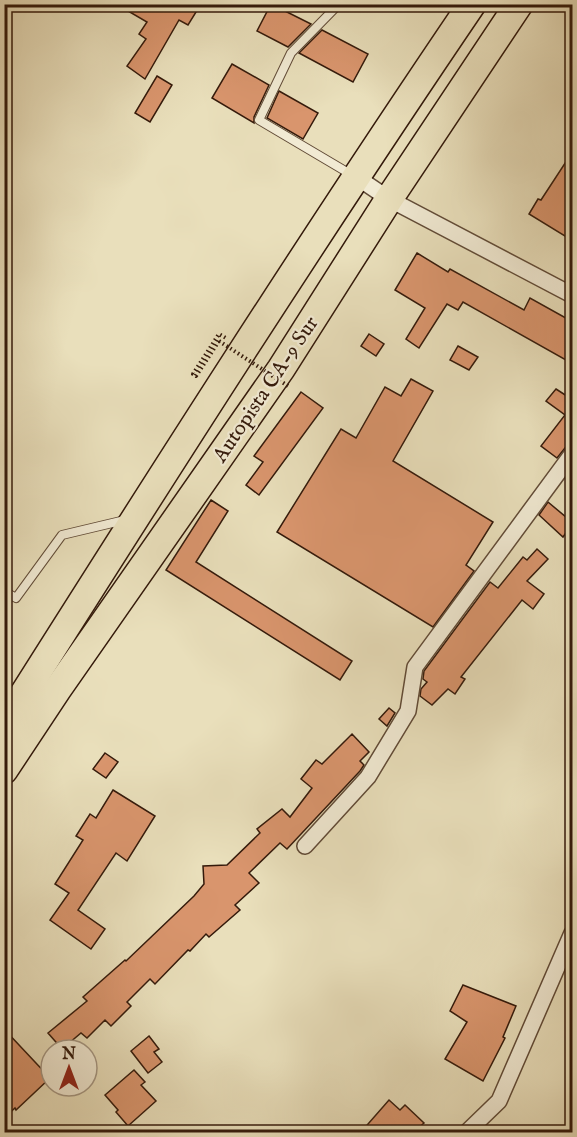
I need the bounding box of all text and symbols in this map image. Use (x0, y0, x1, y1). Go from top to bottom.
street label: Autopista CA-9 Sur (207, 311, 325, 469)
north arrow (39, 1038, 99, 1098)
text: N (61, 1045, 76, 1065)

